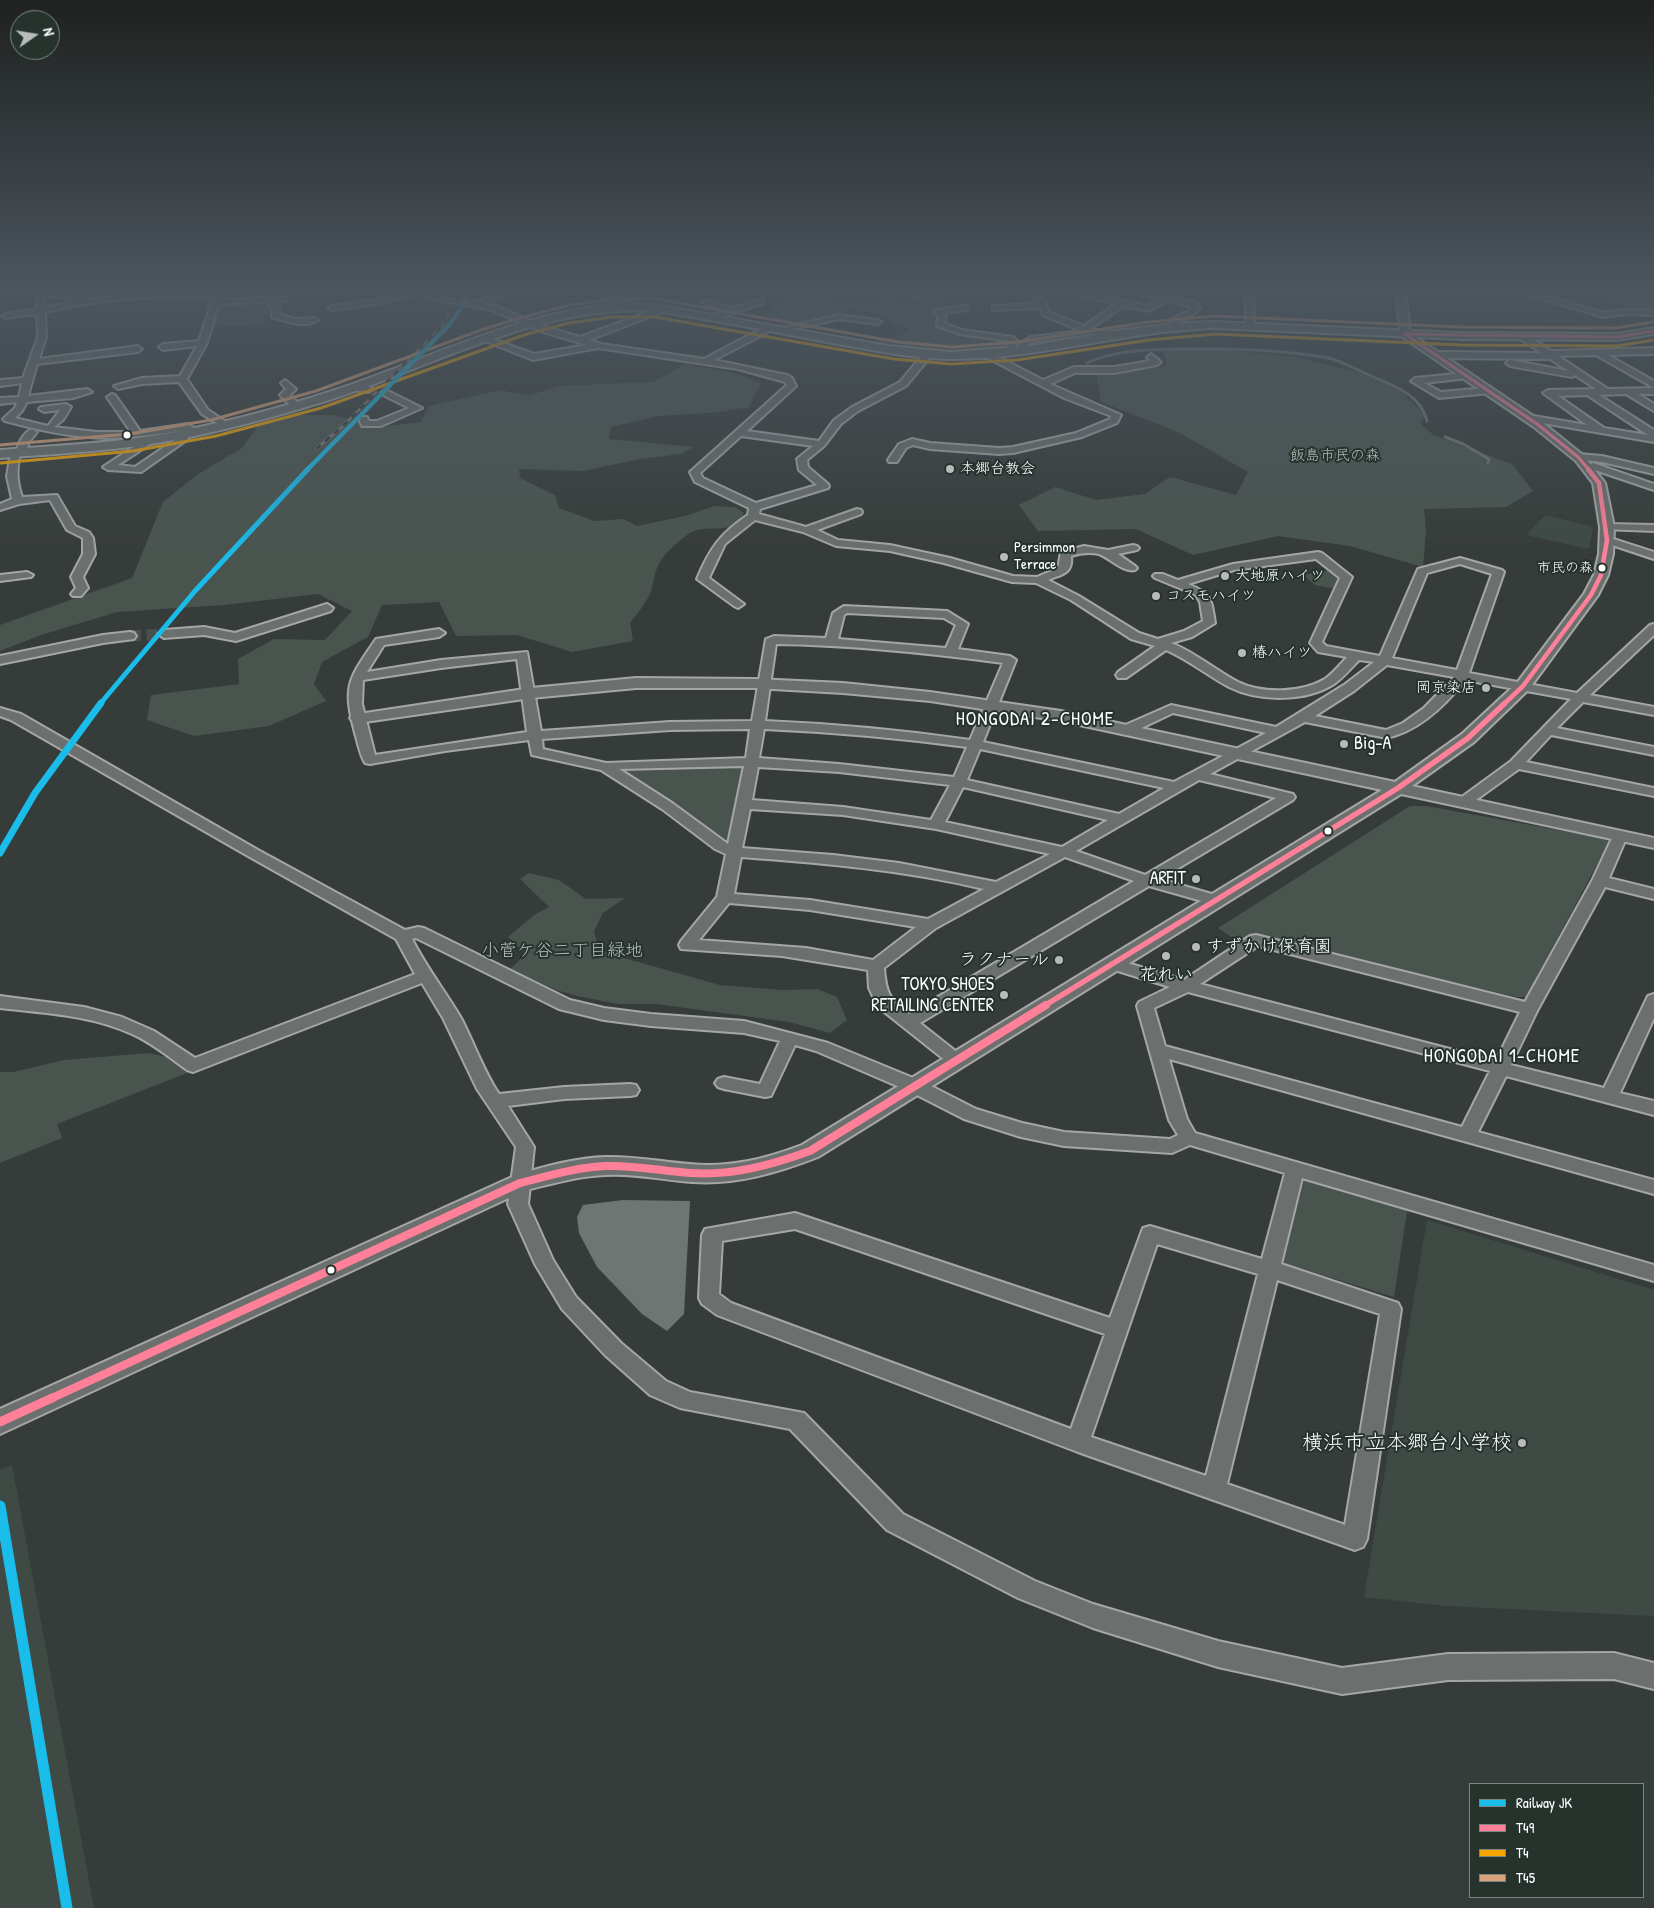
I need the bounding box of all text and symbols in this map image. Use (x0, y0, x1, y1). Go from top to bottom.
north arrow (10, 10, 60, 60)
text: N (39, 26, 59, 37)
unlabelled marker (122, 430, 132, 440)
park label: 飯島市民の森 (1290, 447, 1380, 465)
place label: 本郷台教会 (960, 460, 1035, 478)
marker: 本郷台教会 (944, 463, 956, 475)
place label: Persimmon Terrace (1014, 539, 1075, 574)
marker: Persimmon Terrace (998, 551, 1010, 563)
place label: 市民の森 (1537, 560, 1593, 576)
marker: 市民の森 (1597, 563, 1607, 573)
place label: 大地原ハイツ (1235, 567, 1325, 585)
marker: 大地原ハイツ (1219, 570, 1231, 582)
place label: コスモハイツ (1166, 587, 1256, 605)
marker: コスモハイツ (1150, 590, 1162, 602)
place label: 椿ハイツ (1252, 644, 1312, 662)
marker: 椿ハイツ (1236, 647, 1248, 659)
place label: 岡京染店 (1416, 679, 1476, 697)
marker: 岡京染店 (1480, 682, 1492, 694)
district label: HONGODAI 2-CHOME (954, 709, 1116, 731)
place label: Big-A (1354, 733, 1391, 755)
marker: Big-A (1338, 738, 1350, 750)
unlabelled marker (1323, 826, 1333, 836)
place label: ARFIT (1150, 868, 1186, 890)
marker: ARFIT (1190, 873, 1202, 885)
place label: すずかけ保育園 (1206, 936, 1332, 958)
park label: 小菅ケ谷二丁目緑地 (481, 940, 643, 962)
marker: すずかけ保育園 (1190, 941, 1202, 953)
place label: ラクナール (959, 949, 1049, 971)
marker: 花れい (1160, 950, 1172, 962)
marker: ラクナール (1053, 954, 1065, 966)
place label: 花れい (1139, 964, 1193, 986)
place label: TOKYO SHOES RETAILING CENTER (871, 974, 994, 1016)
marker: TOKYO SHOES RETAILING CENTER (998, 989, 1010, 1001)
district label: HONGODAI 1-CHOME (1422, 1046, 1582, 1068)
unlabelled marker (326, 1265, 336, 1275)
place label: 横浜市立本郷台小学校 (1302, 1430, 1512, 1456)
marker: 横浜市立本郷台小学校 (1516, 1437, 1528, 1449)
legend (1469, 1783, 1644, 1898)
text: Railway JK (1516, 1792, 1572, 1813)
text: T49 (1516, 1817, 1534, 1838)
text: T4 (1516, 1842, 1529, 1863)
text: T45 (1516, 1867, 1535, 1888)

